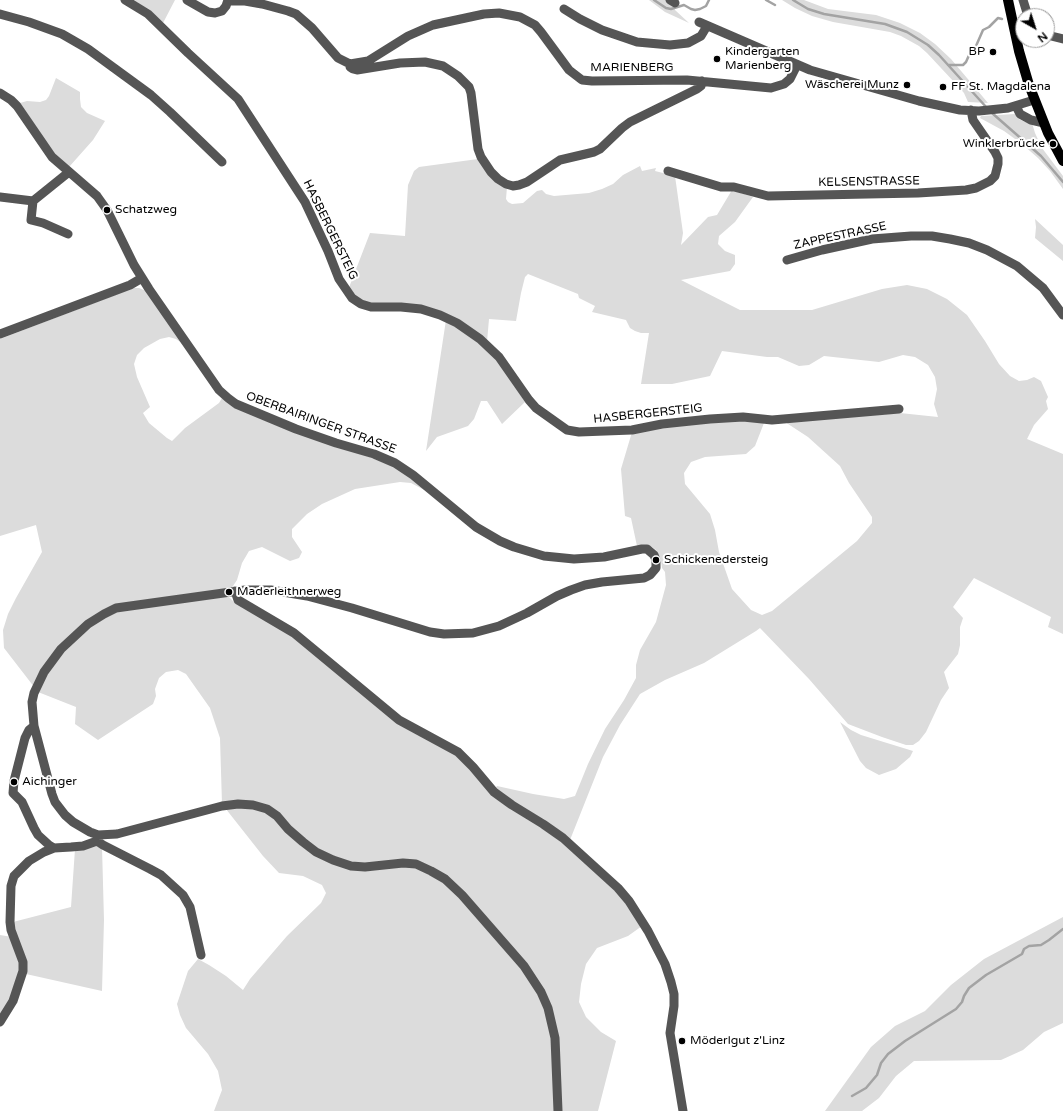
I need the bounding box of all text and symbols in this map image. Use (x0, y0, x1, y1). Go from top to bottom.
north arrow (1015, 8, 1055, 48)
text: N (1035, 29, 1050, 45)
place label: Kindergarten Marienberg (725, 45, 800, 73)
place label: BP (969, 45, 985, 59)
marker: BP (988, 47, 998, 57)
marker: Kindergarten Marienberg (712, 54, 722, 64)
street label: MARIENBERG (590, 61, 674, 75)
place label: Wäscherei Munz (805, 78, 899, 92)
marker: Wäscherei Munz (902, 80, 912, 90)
place label: FF St. Magdalena (951, 80, 1051, 94)
marker: FF St. Magdalena (938, 82, 948, 92)
place label: Winklerbrücke (963, 137, 1045, 151)
marker: Winklerbrücke (1048, 139, 1058, 149)
street label: KELSENSTRASSE (818, 174, 920, 190)
street label: HASBERGERSTEIG (300, 178, 360, 282)
place label: Schatzweg (115, 203, 177, 217)
marker: Schatzweg (102, 205, 112, 215)
street label: ZAPPESTRASSE (792, 219, 888, 253)
street label: OBERBAIRINGER STRASSE (244, 389, 398, 457)
street label: HASBERGERSTEIG (593, 401, 703, 427)
place label: Schickenedersteig (664, 553, 768, 567)
marker: Schickenedersteig (651, 555, 661, 565)
place label: Maderleithnerweg (237, 585, 341, 599)
marker: Maderleithnerweg (224, 587, 234, 597)
place label: Aichinger (22, 775, 77, 789)
marker: Aichinger (9, 777, 19, 787)
place label: Möderlgut z'Linz (690, 1034, 785, 1048)
marker: Möderlgut z'Linz (677, 1036, 687, 1046)

